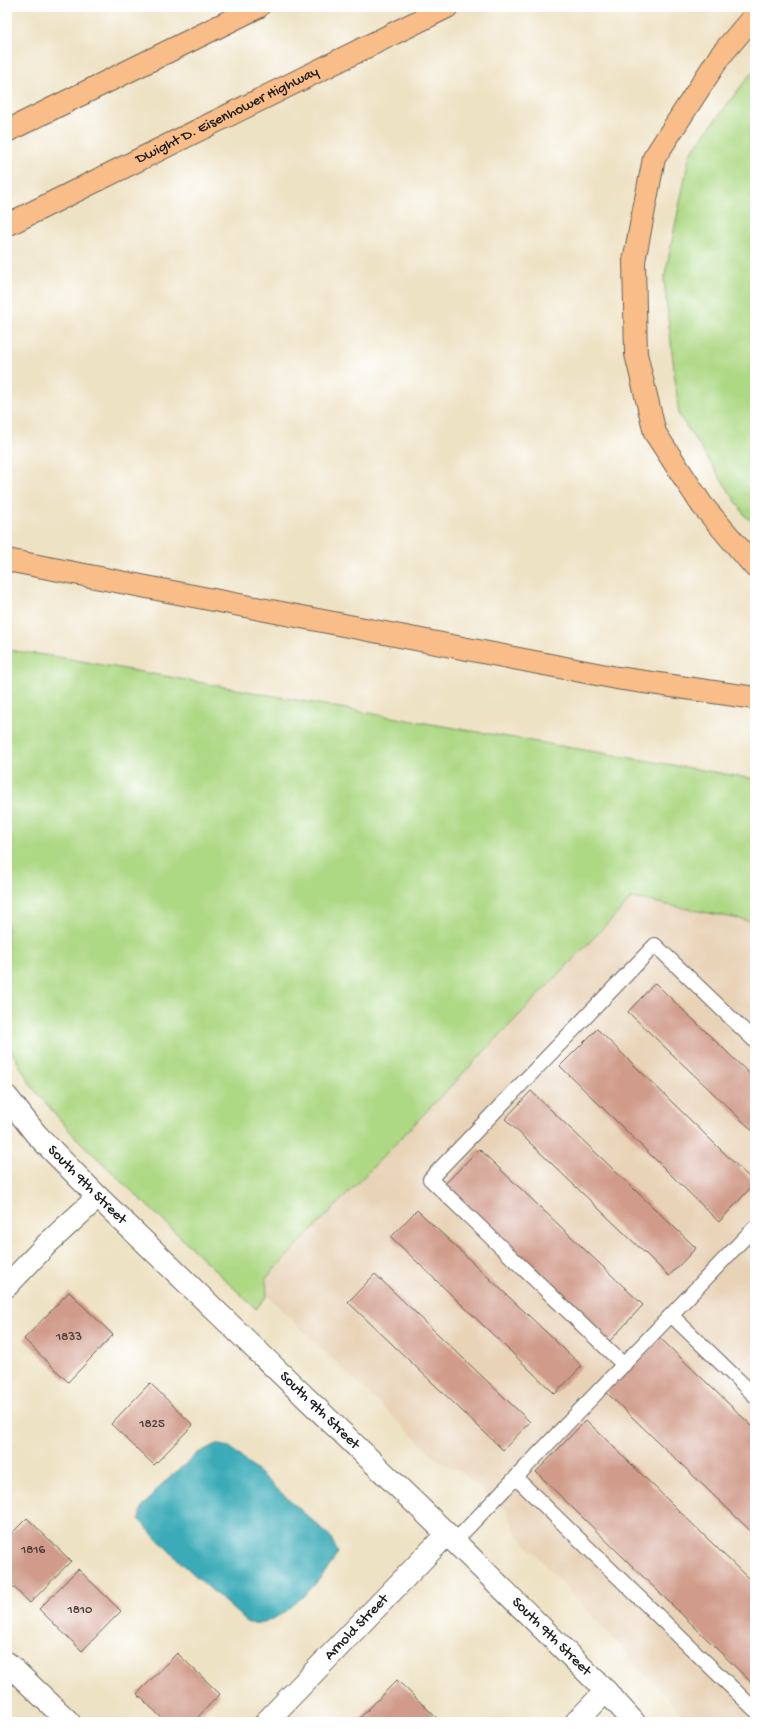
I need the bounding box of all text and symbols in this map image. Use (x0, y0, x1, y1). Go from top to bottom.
street label: Dwight D. Eisenhower Highway (132, 63, 322, 169)
street label: South 9th Street (43, 1142, 132, 1230)
house number: 1833 (55, 1330, 82, 1345)
street label: South 9th Street (275, 1368, 365, 1455)
house number: 1825 (138, 1417, 165, 1432)
house number: 1816 (20, 1543, 46, 1558)
street label: Arnold Street (321, 1589, 394, 1664)
street label: South 9th Street (508, 1594, 596, 1681)
house number: 1810 (66, 1603, 93, 1618)

